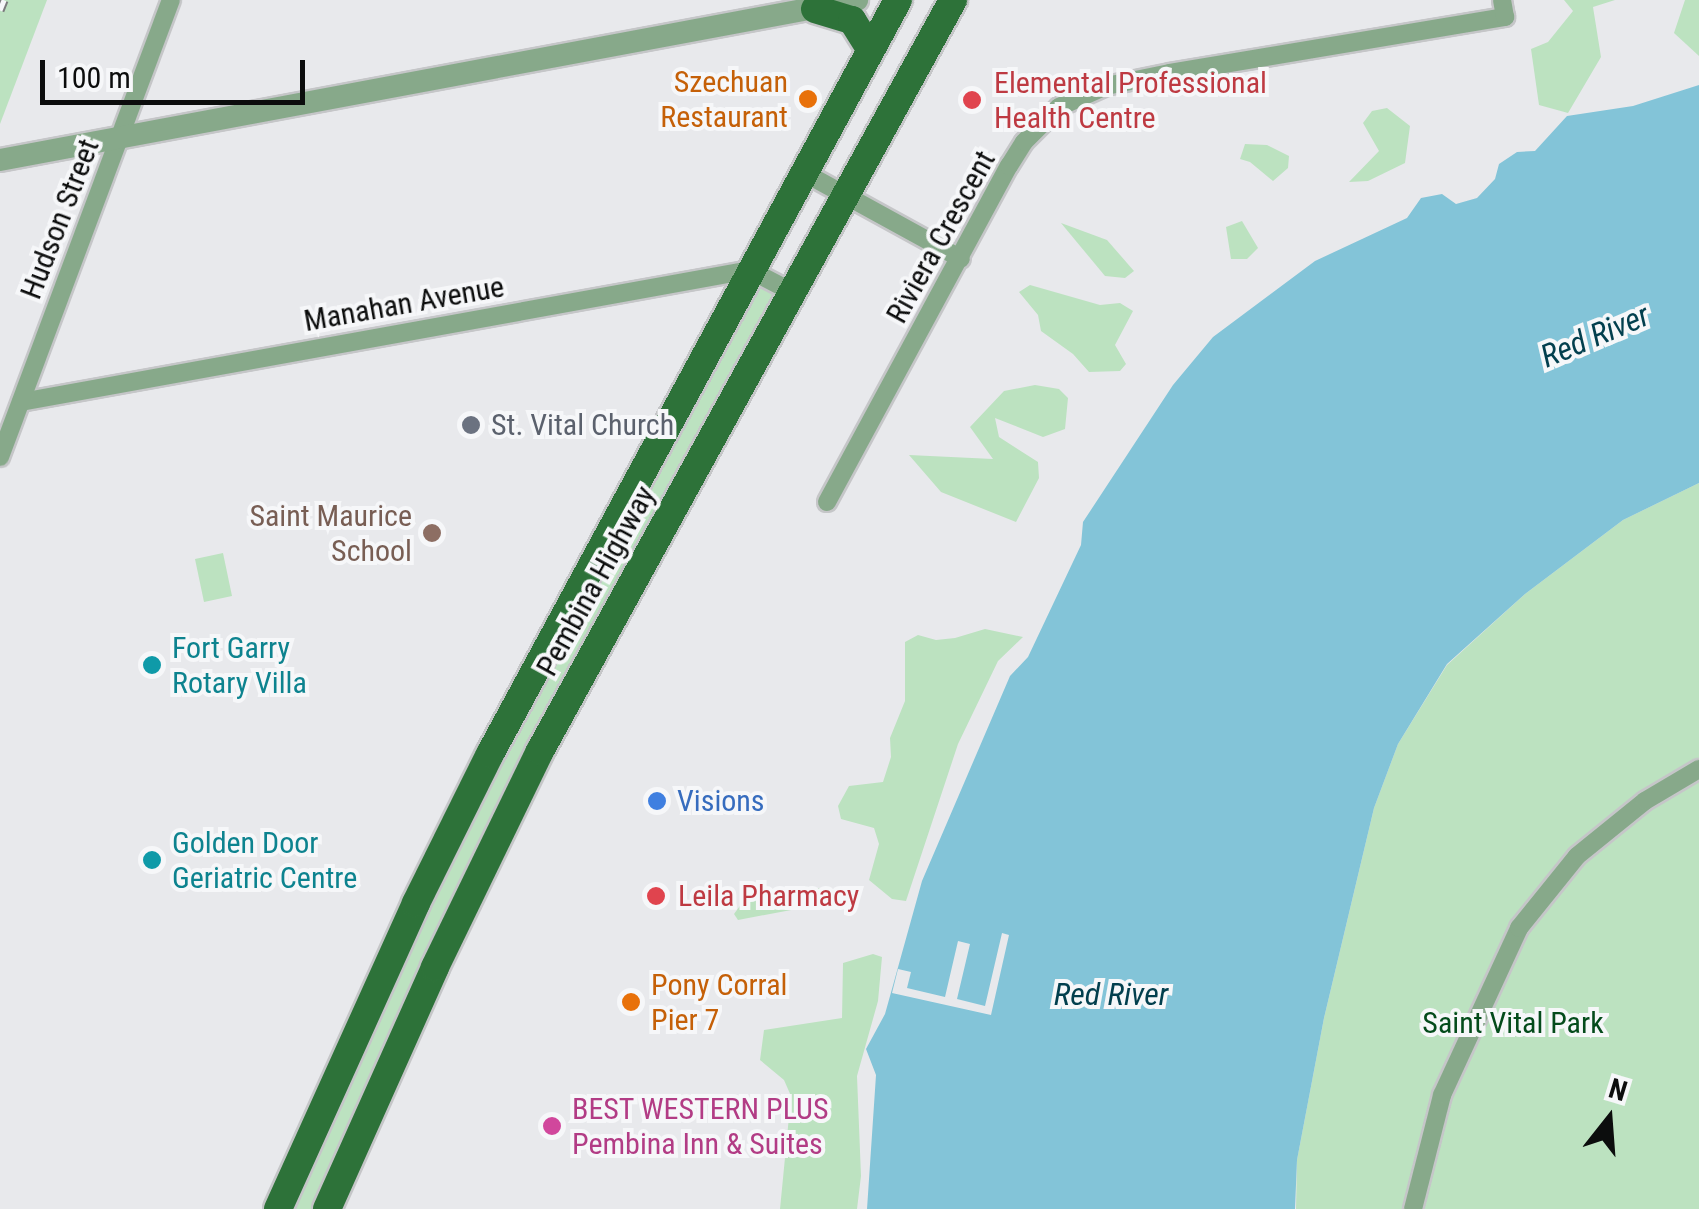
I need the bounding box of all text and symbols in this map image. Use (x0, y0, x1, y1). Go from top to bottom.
scale bar (45, 40, 310, 102)
text: 100 m (57, 60, 131, 95)
place label: Szechuan Restaurant (660, 64, 788, 134)
place label: Elemental Professional Health Centre (994, 65, 1267, 136)
marker: Elemental Professional Health Centre (959, 87, 985, 113)
marker: Szechuan Restaurant (797, 88, 819, 110)
street label: Hudson Street (13, 134, 107, 304)
street label: Riviera Crescent (879, 145, 1003, 329)
street label: Manahan Avenue (301, 269, 507, 339)
water label: Red River (1535, 296, 1655, 376)
place label: St. Vital Church (491, 407, 674, 443)
marker: St. Vital Church (460, 414, 482, 436)
street label: Pembina Highway (529, 480, 663, 682)
place label: Saint Maurice School (249, 498, 412, 568)
marker: Saint Maurice School (421, 522, 443, 544)
place label: Fort Garry Rotary Villa (172, 630, 307, 700)
marker: Fort Garry Rotary Villa (141, 654, 163, 676)
place label: Visions (677, 783, 765, 819)
marker: Visions (646, 790, 668, 812)
place label: Golden Door Geriatric Centre (172, 825, 357, 896)
marker: Golden Door Geriatric Centre (141, 849, 163, 871)
place label: Leila Pharmacy (678, 878, 859, 914)
marker: Leila Pharmacy (643, 883, 669, 909)
place label: Pony Corral Pier 7 (651, 967, 787, 1038)
water label: Red River (1054, 975, 1168, 1013)
marker: Pony Corral Pier 7 (620, 991, 642, 1013)
park label: Saint Vital Park (1422, 1005, 1604, 1041)
north arrow (1559, 1069, 1659, 1169)
text: N (1605, 1072, 1631, 1108)
place label: BEST WESTERN PLUS Pembina Inn & Suites (572, 1091, 829, 1162)
marker: BEST WESTERN PLUS Pembina Inn & Suites (541, 1115, 563, 1137)

